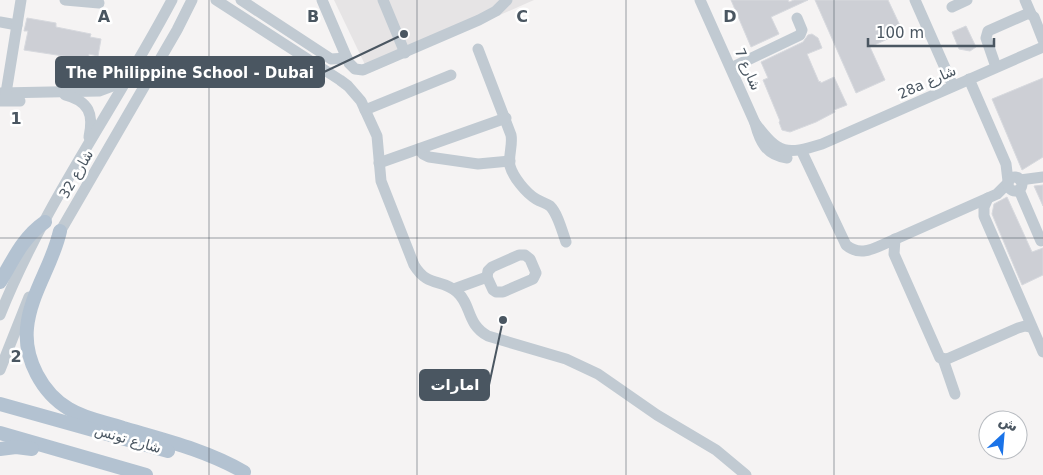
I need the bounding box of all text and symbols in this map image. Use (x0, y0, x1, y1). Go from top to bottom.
text: A (98, 7, 111, 26)
text: B (307, 7, 319, 26)
text: C (516, 7, 528, 26)
text: D (723, 7, 737, 26)
scale bar (868, 15, 994, 47)
text: 100 m (876, 24, 924, 42)
street label: شارع 7 (731, 45, 764, 93)
callout: The Philippine School - Dubai (56, 57, 324, 87)
street label: 28a شارع (895, 62, 959, 103)
text: The Philippine School - Dubai (66, 64, 314, 82)
text: 1 (10, 109, 22, 128)
street label: شارع 32 (56, 147, 97, 202)
text: 2 (10, 347, 22, 366)
callout: امارات (420, 370, 489, 400)
text: امارات (431, 376, 479, 394)
north arrow (978, 410, 1028, 460)
text: ش (997, 412, 1021, 435)
street label: شارع تونس (93, 422, 163, 457)

